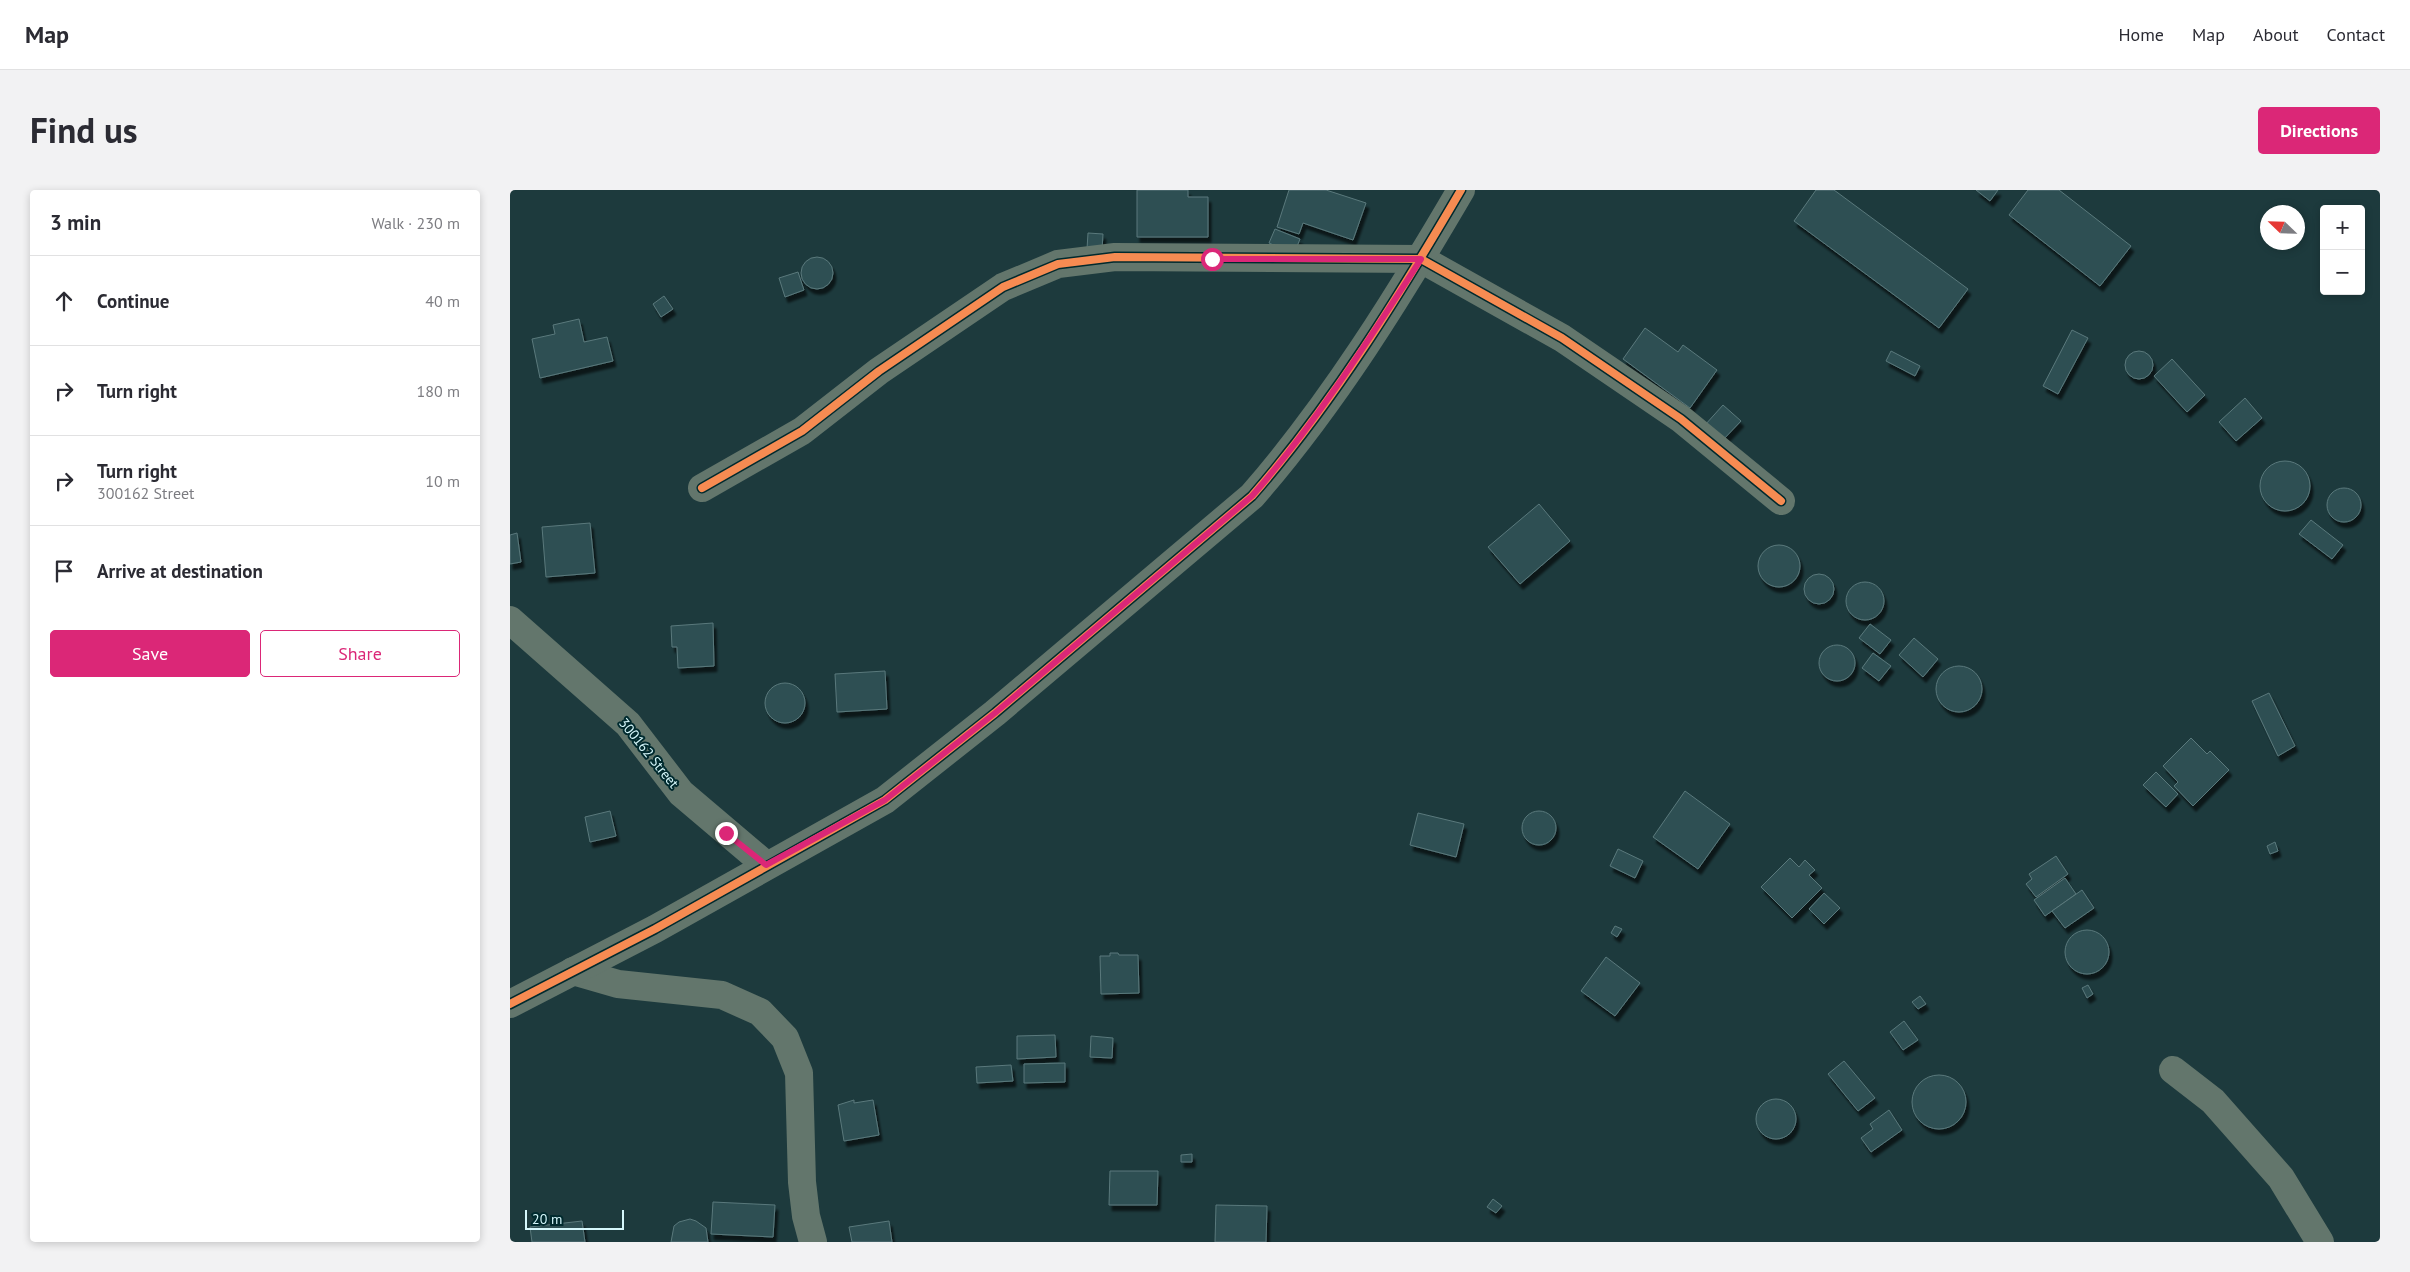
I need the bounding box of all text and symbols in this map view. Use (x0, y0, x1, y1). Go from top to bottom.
text: Map (25, 19, 69, 50)
text: Home (2118, 23, 2164, 46)
text: Map (2192, 23, 2225, 46)
text: About (2253, 23, 2299, 46)
text: Contact (2327, 23, 2385, 46)
text: Find us (30, 107, 138, 153)
button: Directions (2258, 107, 2380, 154)
north arrow (2260, 205, 2305, 250)
map controls (2320, 205, 2365, 295)
button: + (2320, 205, 2365, 250)
text: 3 min (50, 209, 101, 236)
text: Walk · 230 m (371, 213, 460, 233)
route start (1201, 248, 1224, 271)
button: − (2320, 250, 2365, 295)
icon: ahead (50, 287, 78, 315)
text: Continue (97, 289, 169, 313)
text: 40 m (425, 291, 460, 311)
icon: right (50, 377, 78, 405)
text: Turn right (97, 379, 177, 403)
text: 180 m (417, 381, 460, 401)
text: Turn right (97, 459, 177, 483)
icon: right (50, 467, 78, 495)
text: 10 m (425, 471, 460, 491)
text: 300162 Street (97, 483, 194, 503)
icon: arrive (50, 557, 78, 585)
text: Arrive at destination (97, 559, 263, 583)
button: Save (50, 630, 250, 677)
button: Share (260, 630, 460, 677)
street label: 300162 Street (615, 714, 683, 792)
route end (715, 822, 738, 845)
scale bar (525, 1207, 624, 1230)
text: 20 m (532, 1210, 562, 1228)

